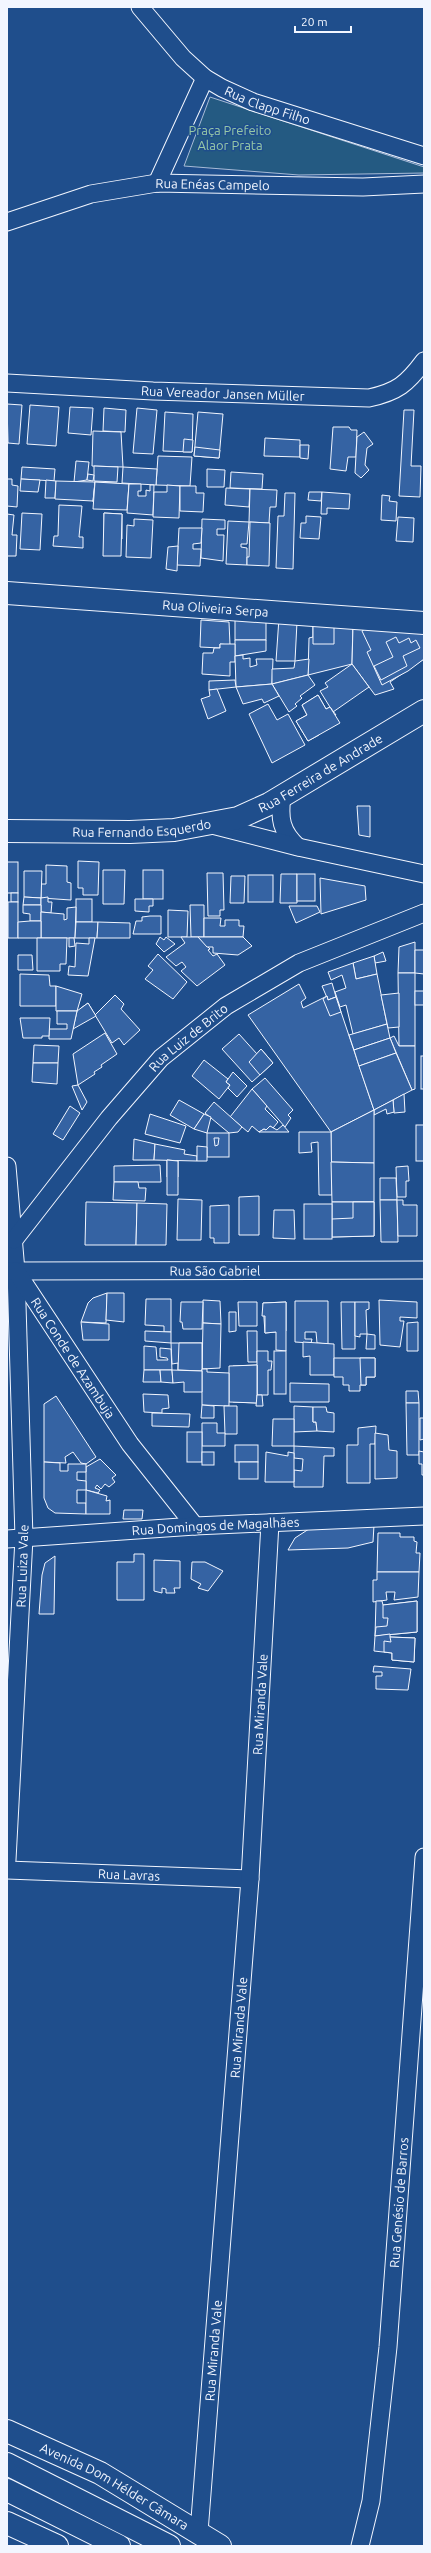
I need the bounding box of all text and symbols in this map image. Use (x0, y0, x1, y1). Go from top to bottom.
scale bar (295, 8, 351, 34)
text: 20 m (301, 15, 328, 28)
street label: Rua Clapp Filho (223, 83, 312, 127)
park label: Praça Prefeito Alaor Prata (189, 123, 271, 152)
street label: Rua Enéas Campelo (155, 176, 270, 192)
street label: Rua Vereador Jansen Müller (141, 383, 305, 403)
street label: Rua Oliveira Serpa (162, 597, 269, 619)
street label: Rua Ferreira de Andrade (256, 731, 385, 815)
street label: Rua Fernando Esquerdo (72, 816, 212, 839)
street label: Rua Luiz de Brito (146, 1001, 230, 1074)
street label: Rua São Gabriel (170, 1263, 261, 1278)
street label: Rua Conde de Azambuja (29, 1295, 118, 1421)
street label: Rua Domingos de Magalhães (131, 1514, 300, 1537)
street label: Rua Luiza Vale (14, 1524, 30, 1608)
street label: Rua Miranda Vale (250, 1653, 270, 1755)
street label: Rua Lavras (98, 1866, 161, 1883)
street label: Rua Miranda Vale (227, 1976, 249, 2079)
street label: Rua Genésio de Barros (387, 2137, 410, 2268)
street label: Rua Miranda Vale (202, 2299, 224, 2402)
street label: Avenida Dom Hélder Câmara (38, 2440, 191, 2532)

